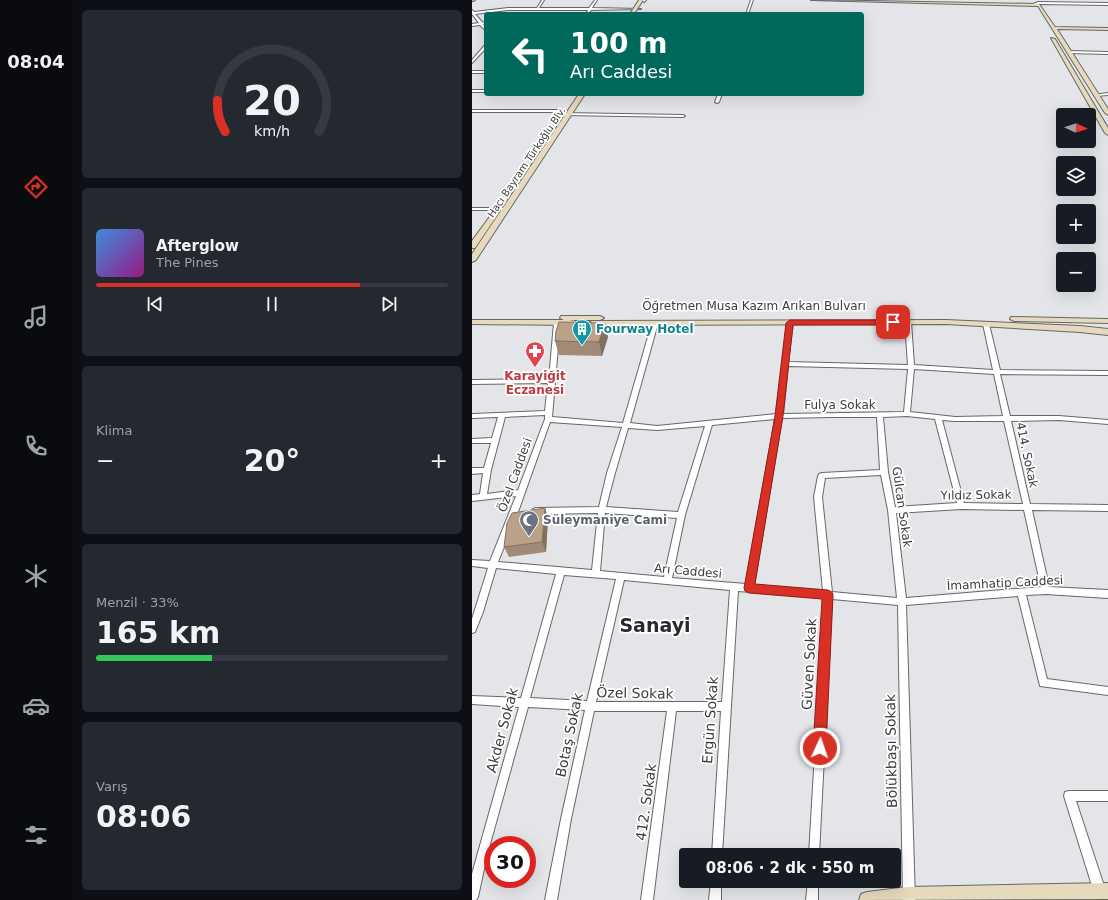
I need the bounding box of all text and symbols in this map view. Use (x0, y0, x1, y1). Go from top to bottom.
text: 100 m (570, 27, 667, 60)
icon: left (504, 28, 556, 80)
text: 08:04 (7, 51, 65, 72)
text: Arı Caddesi (570, 61, 672, 82)
text: 20 (243, 76, 301, 125)
street label: Hacı Bayram Türkoğlu Blv. (485, 105, 567, 219)
north arrow (1056, 108, 1096, 148)
map controls (1056, 108, 1096, 292)
text: km/h (254, 123, 290, 139)
button: layers (1056, 156, 1096, 196)
icon: directions (22, 173, 50, 201)
button: + (1056, 204, 1096, 244)
text: Afterglow (156, 237, 239, 255)
button: − (1056, 252, 1096, 292)
text: The Pines (156, 255, 219, 270)
icon: previous (144, 293, 166, 315)
icon: pause (261, 293, 283, 315)
icon: next (378, 293, 400, 315)
street label: Öğretmen Musa Kazım Arıkan Bulvarı (642, 297, 866, 313)
icon: music (22, 303, 50, 331)
pin (876, 305, 910, 339)
icon: arrive (882, 311, 904, 333)
building icon: Fourway Hotel (571, 318, 593, 346)
place label: Fourway Hotel (596, 322, 694, 336)
pharmacy icon: Karayiğit Eczanesi (524, 340, 546, 368)
place label: Karayiğit Eczanesi (504, 369, 566, 397)
street label: Fulya Sokak (804, 398, 876, 412)
street label: 414. Sokak (1013, 421, 1041, 489)
text: Klima (96, 423, 132, 438)
icon: phone (22, 432, 50, 460)
street label: Özel Caddesi (493, 435, 535, 514)
text: 20° (244, 443, 300, 478)
text: − (96, 448, 114, 473)
text: + (430, 448, 448, 473)
street label: Gülcan Sokak (889, 466, 915, 548)
street label: Yıldız Sokak (939, 487, 1012, 503)
mosque icon: Süleymaniye Cami (518, 509, 540, 537)
place label: Süleymaniye Cami (543, 513, 667, 527)
street label: Arı Caddesi (653, 561, 723, 581)
icon: climate (22, 562, 50, 590)
street label: İmamhatip Caddesi (946, 572, 1064, 593)
text: Menzil · 33% (96, 595, 179, 610)
district label: Sanayi (619, 614, 691, 636)
text: 165 km (96, 615, 220, 650)
street label: Güven Sokak (799, 617, 819, 710)
street label: Ergün Sokak (699, 675, 721, 764)
street label: Özel Sokak (596, 683, 675, 702)
street label: Akder Sokak (483, 685, 521, 774)
street label: Botaş Sokak (552, 690, 586, 779)
icon: car (22, 692, 50, 720)
street label: Bölükbaşı Sokak (882, 693, 900, 808)
position arrow (799, 727, 841, 769)
street label: 412. Sokak (633, 762, 659, 842)
text: Varış (96, 779, 128, 794)
text: 08:06 (96, 799, 192, 834)
icon: filters (22, 821, 50, 849)
speed limit sign: 30 (484, 836, 536, 888)
text: 08:06 · 2 dk · 550 m (706, 859, 874, 877)

